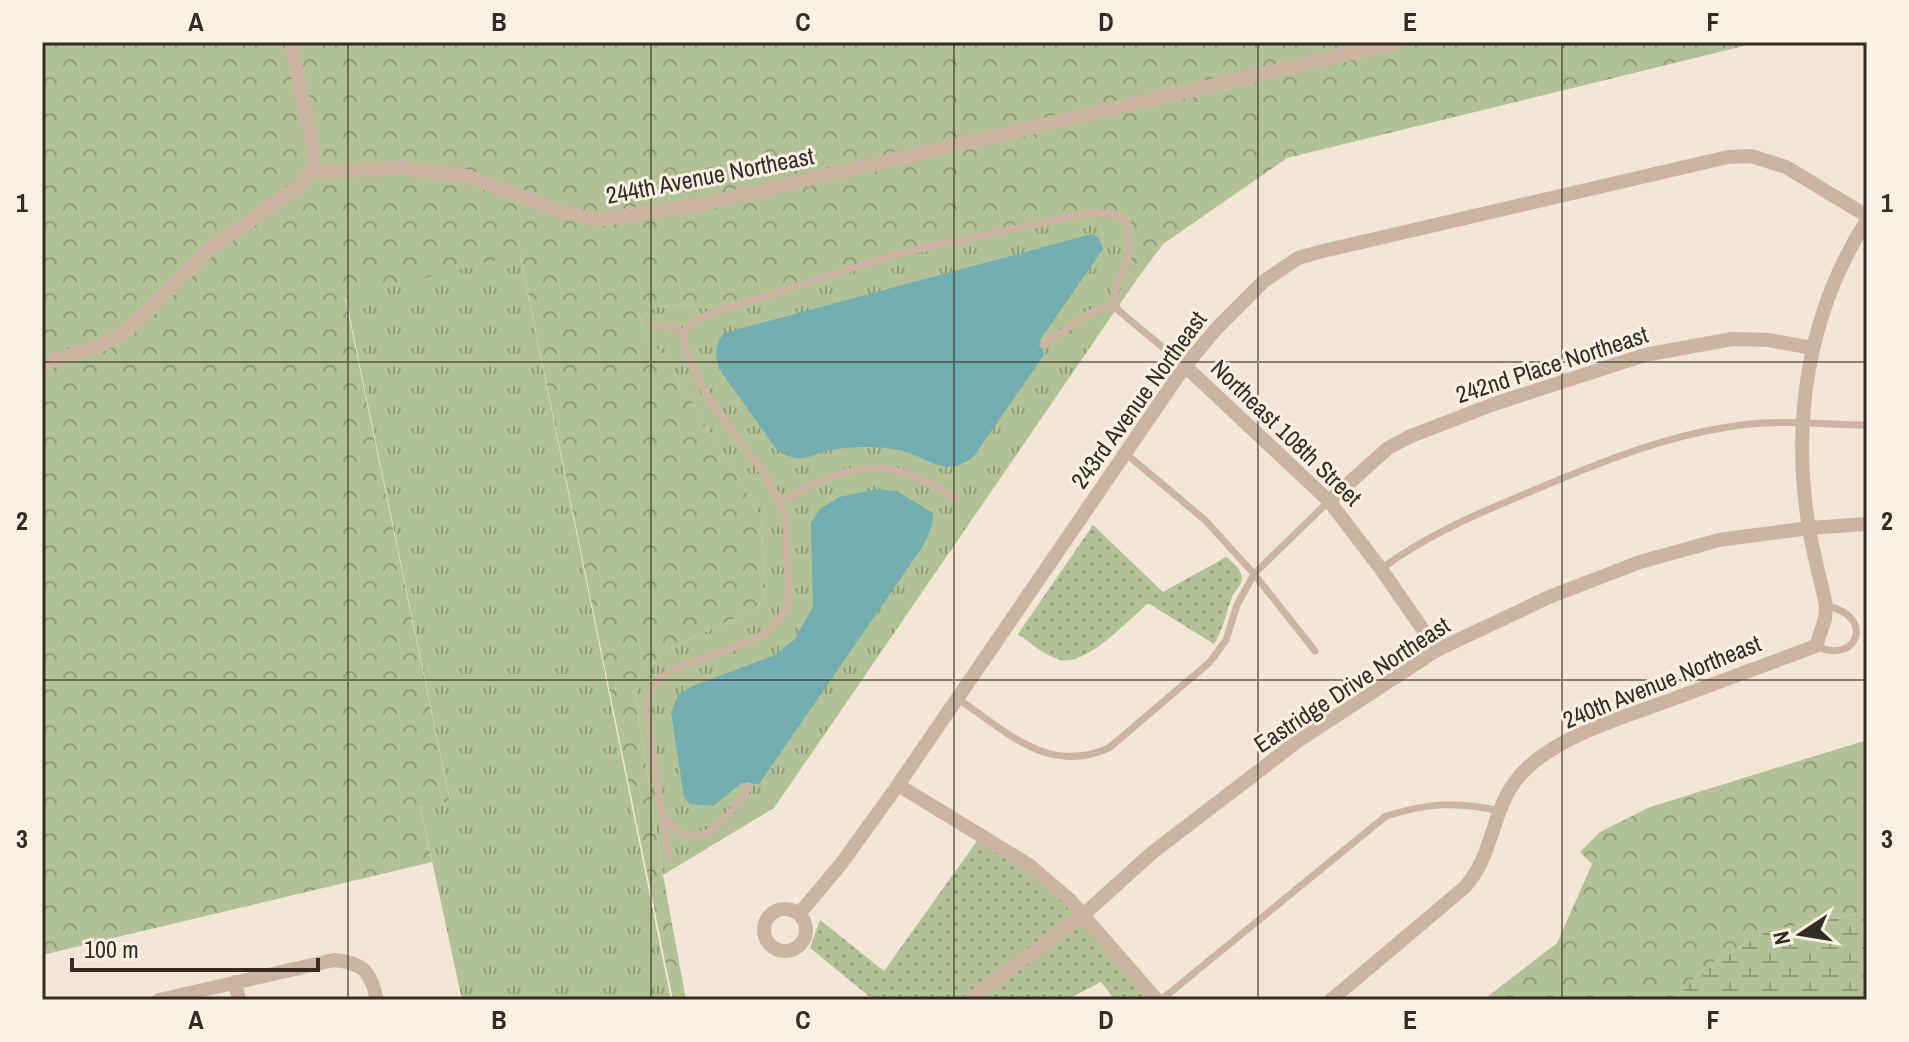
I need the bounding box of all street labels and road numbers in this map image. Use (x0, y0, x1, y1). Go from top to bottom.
street label: 244th Avenue Northeast (603, 139, 817, 211)
street label: 243rd Avenue Northeast (1063, 304, 1214, 495)
street label: 242nd Place Northeast (1452, 318, 1652, 410)
street label: Northeast 108th Street (1204, 352, 1369, 513)
street label: Eastridge Drive Northeast (1247, 609, 1456, 760)
street label: 240th Avenue Northeast (1558, 627, 1766, 735)

